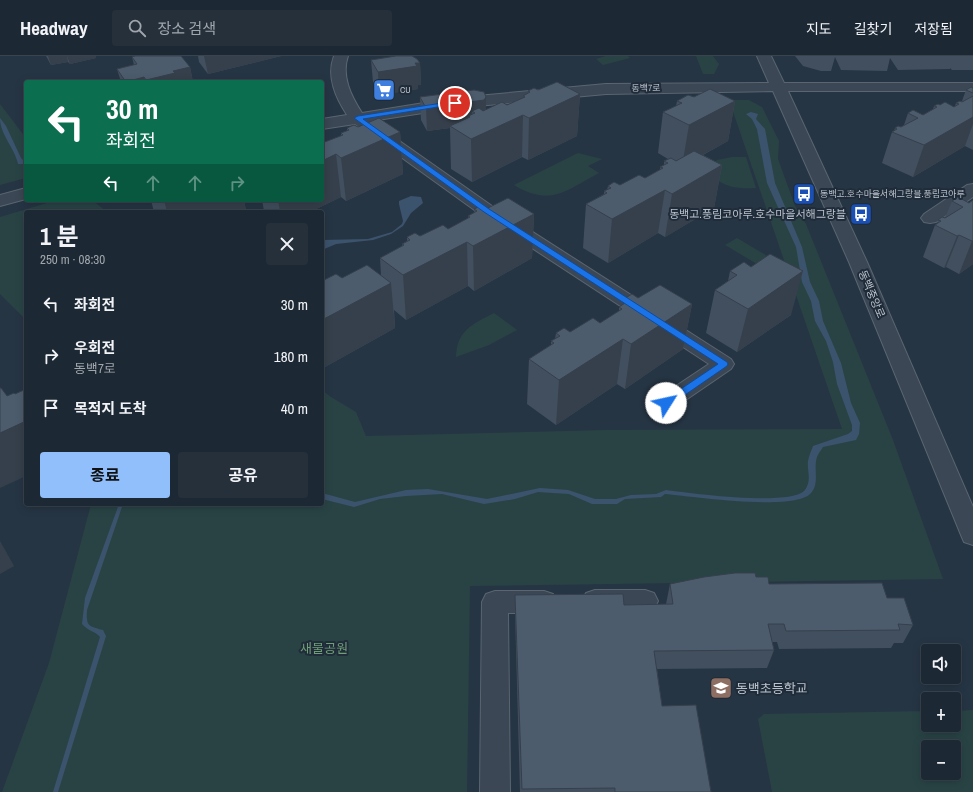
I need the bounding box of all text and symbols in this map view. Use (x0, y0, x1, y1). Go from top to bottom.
search box (112, 10, 392, 46)
text: Headway (20, 15, 88, 41)
icon: search (126, 17, 148, 39)
text: 장소 검색 (158, 18, 216, 39)
text: 지도 (806, 20, 832, 38)
text: 길찾기 (854, 20, 892, 38)
text: 저장됨 (914, 20, 953, 38)
supermarket icon: CU (371, 77, 397, 103)
street label: 동백7로 (631, 82, 661, 94)
place label: CU (400, 84, 411, 96)
pin (438, 86, 472, 120)
text: 30 m (106, 90, 158, 128)
icon: arrive (444, 92, 466, 114)
icon: left (40, 96, 92, 148)
text: 좌회전 (106, 128, 156, 153)
icon: left (100, 172, 122, 194)
icon: ahead (142, 172, 164, 194)
icon: ahead (184, 172, 206, 194)
icon: right (226, 172, 248, 194)
bus stop icon: 동백고.호수마을서해그랑블.풍림코아루 (791, 181, 817, 207)
place label: 동백고.호수마을서해그랑블.풍림코아루 (820, 188, 965, 200)
bus stop icon: 동백고.풍림코아루.호수마을서해그랑블 (848, 201, 874, 227)
place label: 동백고.풍림코아루.호수마을서해그랑블 (669, 207, 846, 221)
text: 1 분 (40, 220, 79, 252)
button: close (266, 223, 308, 265)
text: 250 m · 08:30 (40, 251, 105, 268)
street label: 동백중앙로 (856, 268, 888, 320)
icon: left (40, 293, 62, 315)
text: 좌회전 (74, 294, 115, 315)
text: 30 m (281, 294, 308, 315)
text: 우회전 (74, 337, 115, 358)
icon: right (40, 345, 62, 367)
text: 180 m (274, 346, 308, 367)
text: 동백7로 (74, 360, 116, 377)
position arrow (645, 382, 687, 424)
icon: arrive (40, 397, 62, 419)
text: 목적지 도착 (74, 398, 146, 419)
text: 40 m (281, 398, 308, 419)
button: 종료 (40, 452, 170, 498)
button: 공유 (178, 452, 308, 498)
park label: 새물공원 (300, 640, 348, 657)
map controls (921, 644, 961, 780)
button: sound (921, 644, 961, 684)
school or university icon: 동백초등학교 (708, 675, 734, 701)
place label: 동백초등학교 (736, 680, 808, 697)
button: + (921, 692, 961, 732)
button: − (921, 740, 961, 780)

